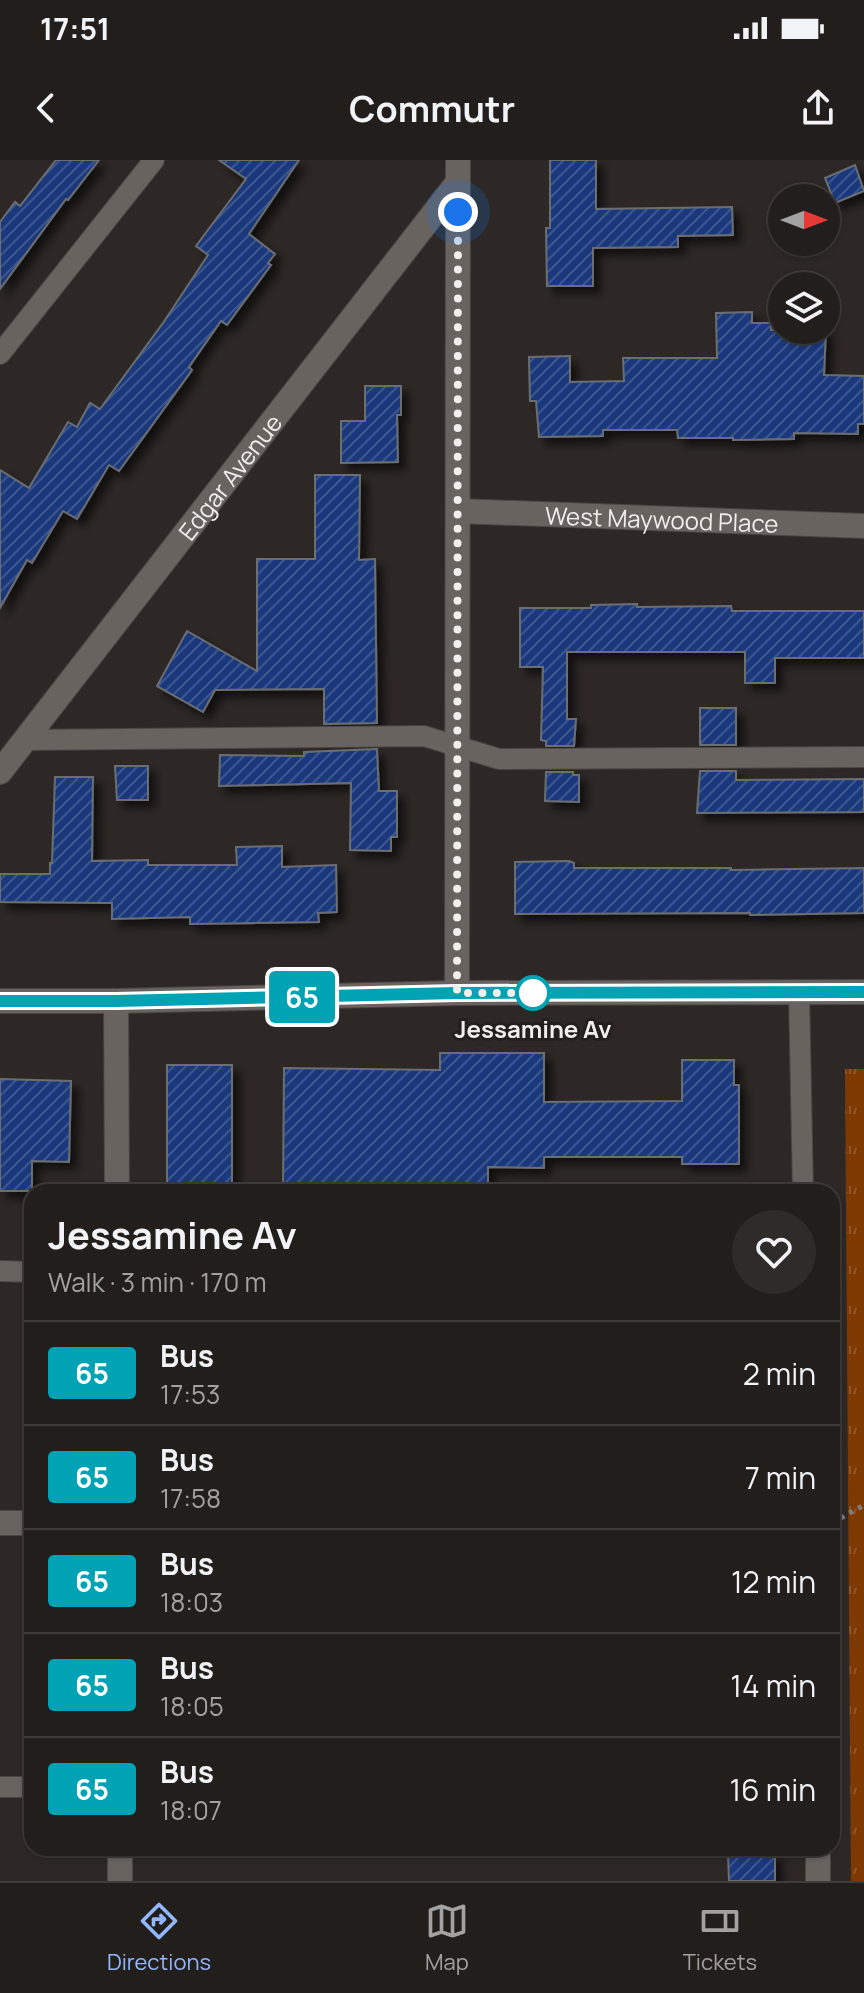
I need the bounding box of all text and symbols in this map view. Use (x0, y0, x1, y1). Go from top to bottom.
text: 17:51 (40, 8, 110, 49)
text: Commutr (349, 84, 515, 133)
icon: back (24, 86, 68, 130)
icon: share (796, 86, 840, 130)
north arrow (768, 184, 840, 256)
map controls (768, 184, 840, 344)
your location (438, 192, 478, 232)
button: layers (768, 272, 840, 344)
street label: Edgar Avenue (170, 407, 289, 546)
street label: West Maywood Place (545, 498, 779, 539)
line badge: 65 (266, 971, 338, 1023)
marker: Jessamine Av (516, 976, 550, 1010)
text: 65 (285, 978, 319, 1016)
place label: Jessamine Av (454, 1012, 612, 1045)
text: Jessamine Av (48, 1208, 297, 1260)
button: heart (732, 1210, 816, 1294)
text: Walk · 3 min · 170 m (48, 1264, 267, 1300)
text: Bus (160, 1335, 214, 1376)
text: 2 min (743, 1353, 816, 1394)
text: 65 (75, 1354, 109, 1392)
text: 17:53 (160, 1376, 220, 1412)
text: Bus (160, 1439, 214, 1480)
text: 7 min (745, 1457, 816, 1498)
text: 65 (75, 1458, 109, 1496)
text: 17:58 (160, 1480, 221, 1516)
text: Bus (160, 1543, 214, 1584)
text: 12 min (731, 1561, 816, 1602)
text: 65 (75, 1562, 109, 1600)
text: 18:03 (160, 1584, 223, 1620)
text: Bus (160, 1647, 214, 1688)
text: 14 min (730, 1665, 816, 1706)
text: 65 (75, 1666, 109, 1704)
text: 18:05 (160, 1688, 224, 1724)
text: Bus (160, 1751, 214, 1792)
text: 16 min (729, 1769, 816, 1810)
text: 65 (75, 1770, 109, 1808)
text: 18:07 (160, 1792, 222, 1828)
tab: Directions (107, 1899, 211, 1977)
tab: Map (425, 1899, 469, 1977)
tab: Tickets (683, 1899, 757, 1977)

